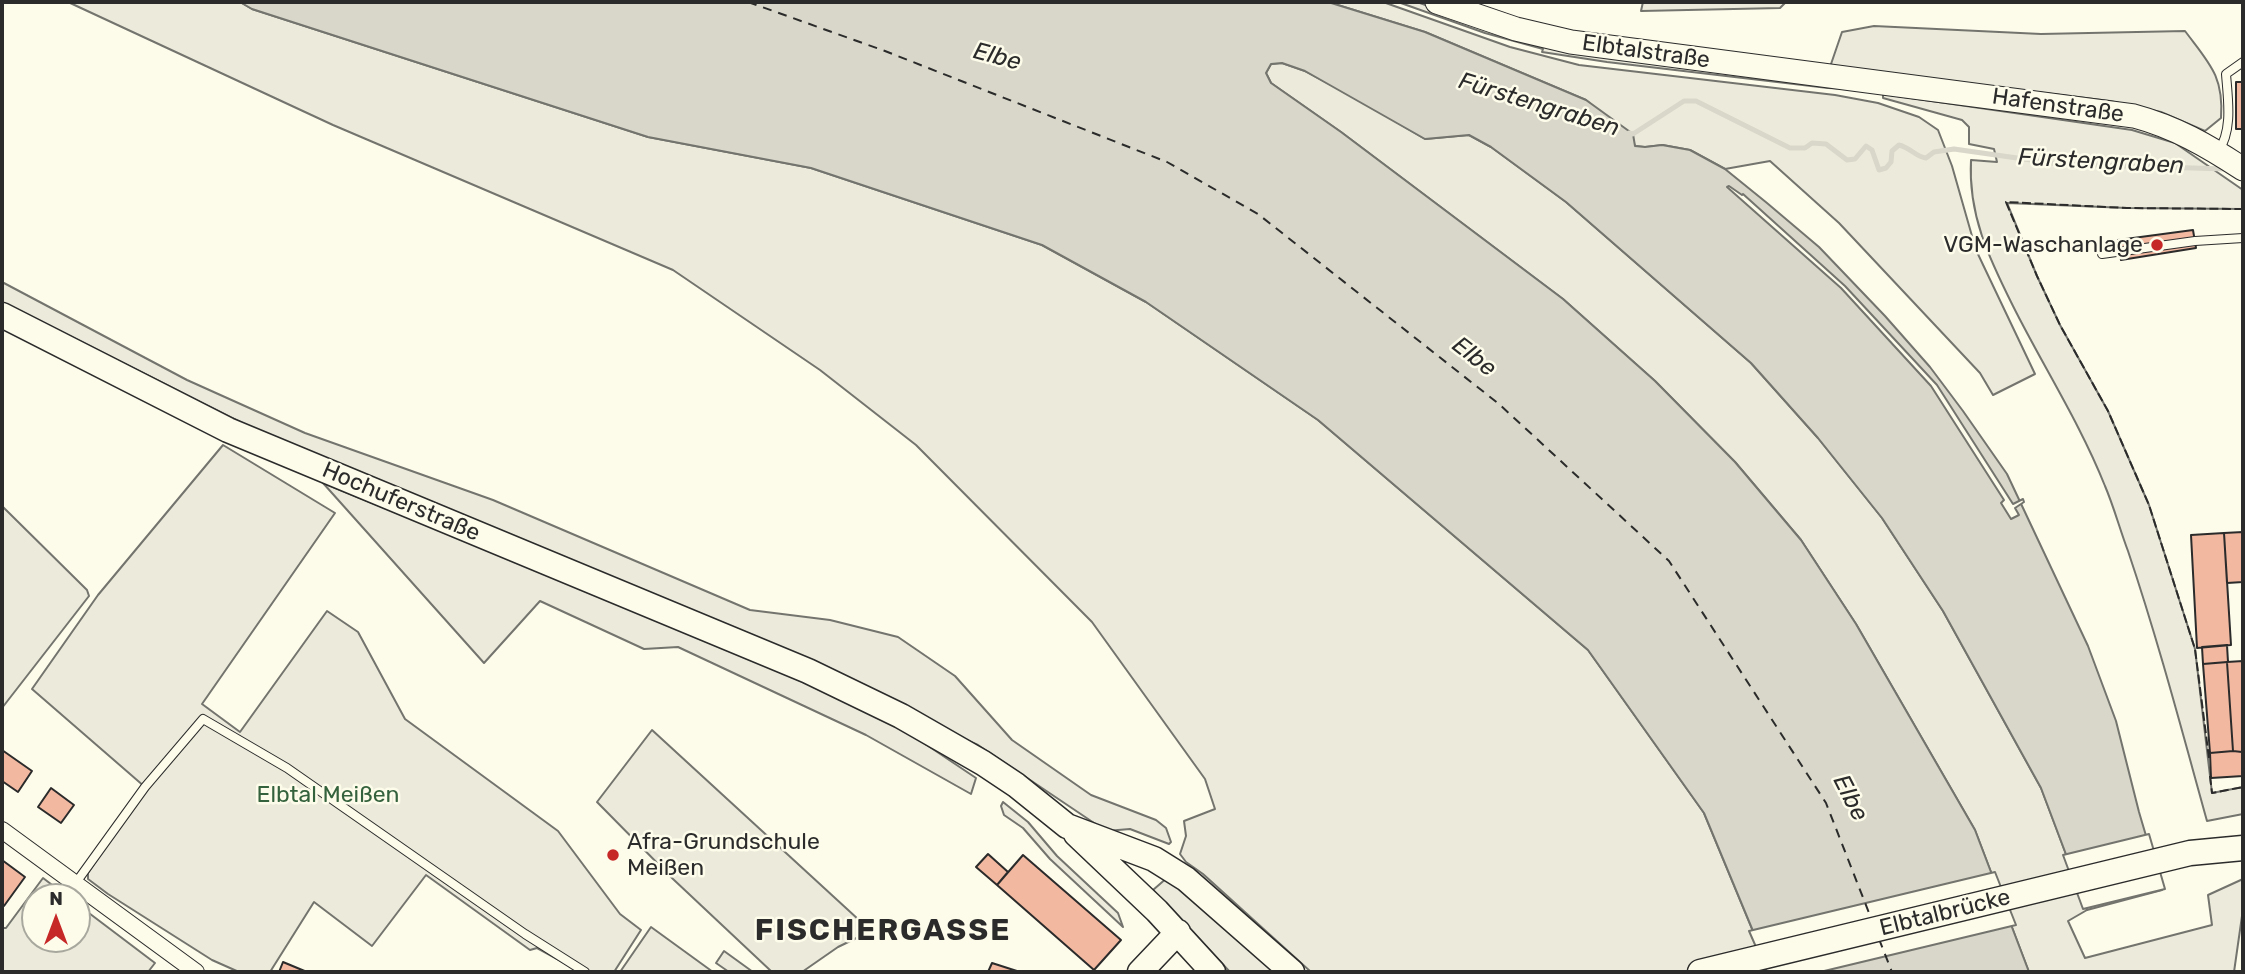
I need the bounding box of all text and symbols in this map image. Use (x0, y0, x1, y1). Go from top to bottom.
street label: Elbtalstraße (1580, 29, 1712, 75)
water label: Elbe (970, 37, 1024, 77)
water label: Fürstengraben (1455, 67, 1623, 143)
street label: Hafenstraße (1990, 83, 2126, 129)
water label: Fürstengraben (2017, 143, 2185, 181)
place label: VGM-Waschanlage (1943, 231, 2143, 259)
marker: VGM-Waschanlage (2149, 237, 2165, 253)
water label: Elbe (1446, 331, 1502, 383)
street label: Hochuferstraße (318, 456, 484, 548)
water label: Elbe (1826, 770, 1874, 826)
park label: Elbtal Meißen (256, 781, 400, 809)
place label: Afra-Grundschule Meißen (627, 828, 820, 882)
marker: Afra-Grundschule Meißen (605, 847, 621, 863)
north arrow (21, 883, 91, 953)
street label: Elbtalbrücke (1877, 883, 2013, 943)
text: N (49, 887, 63, 910)
district label: FISCHERGASSE (756, 913, 1010, 949)

